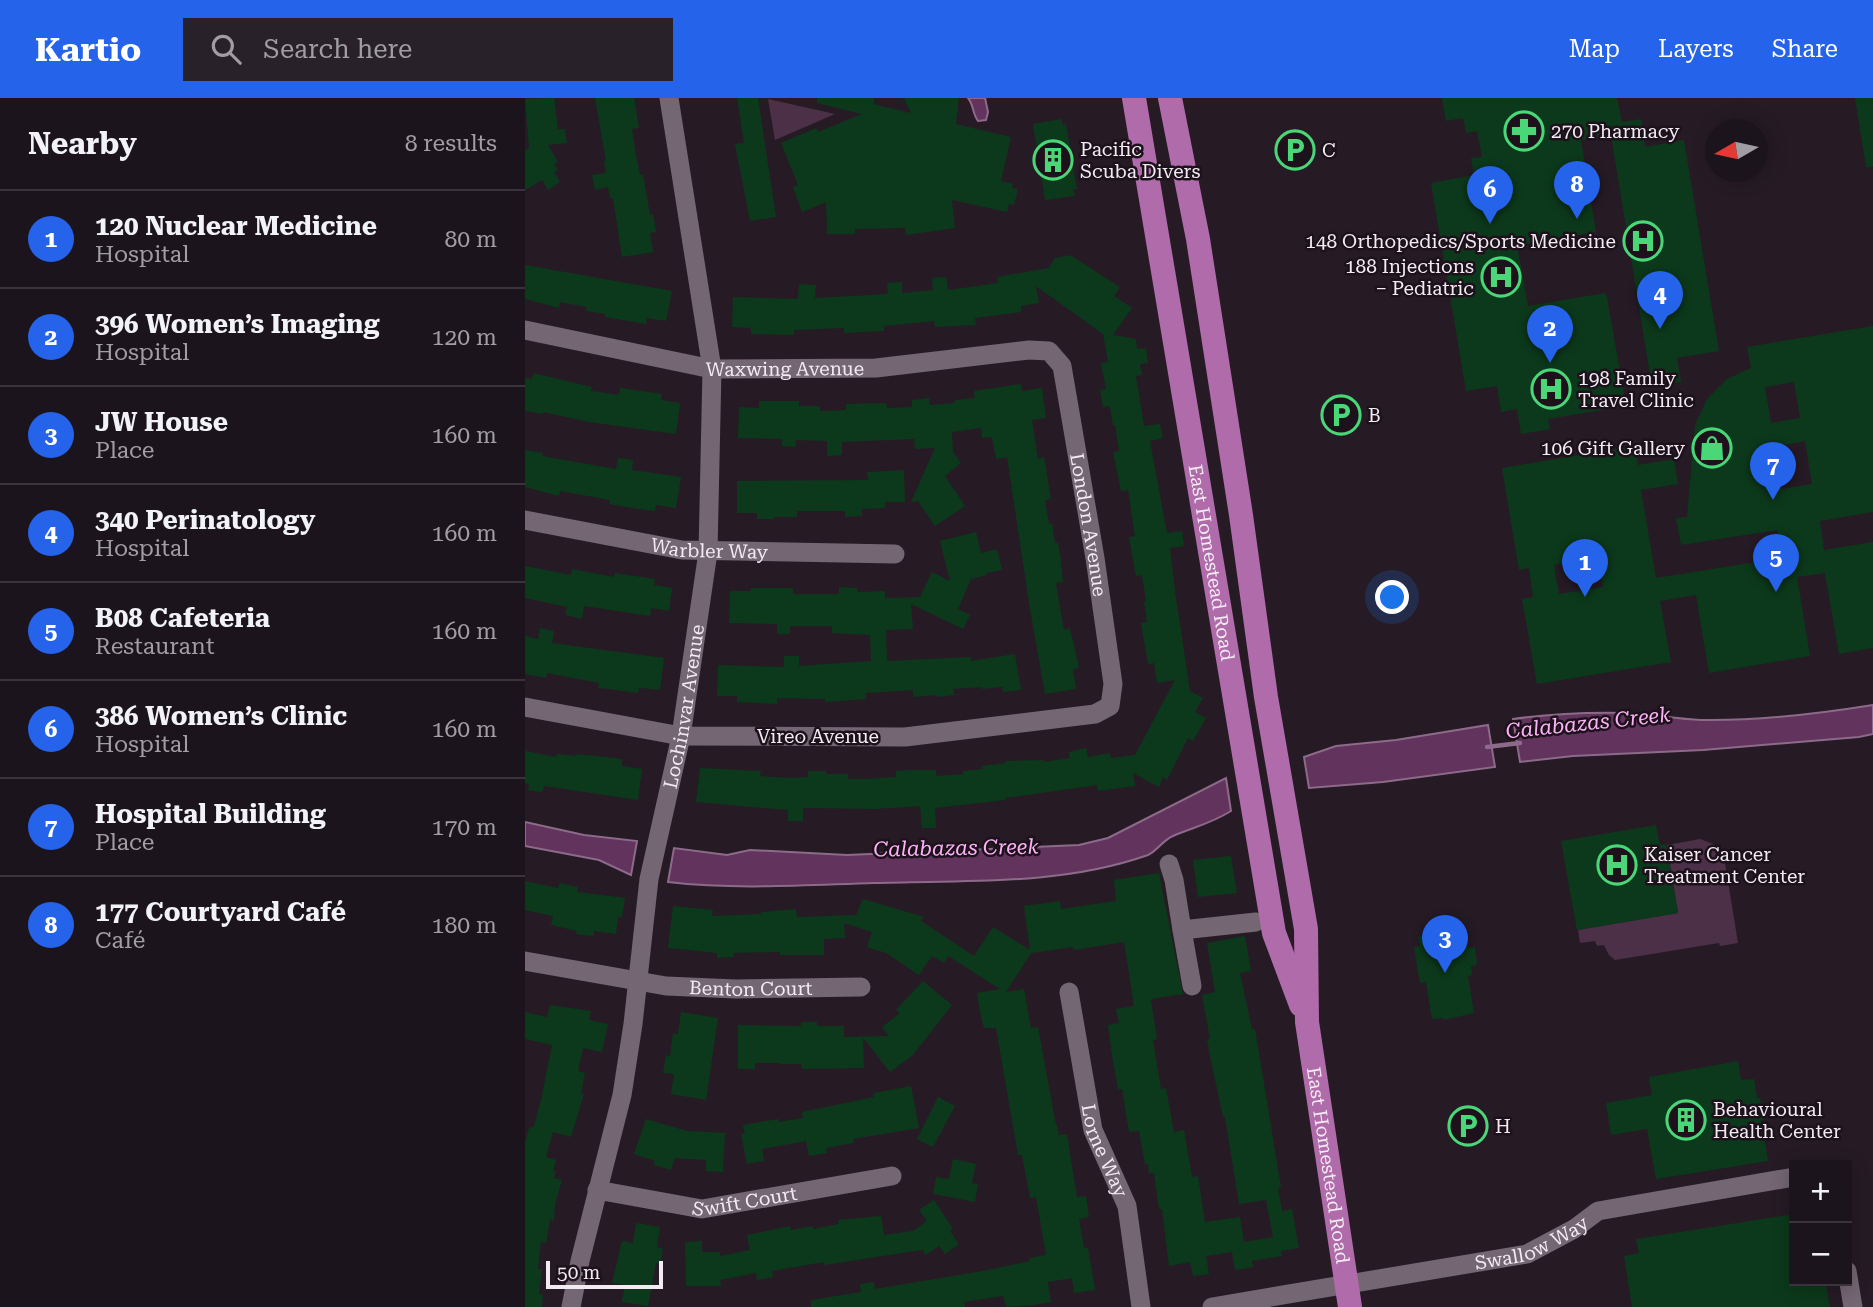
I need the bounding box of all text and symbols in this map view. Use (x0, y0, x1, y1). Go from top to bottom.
search box (183, 18, 673, 81)
text: Kartio (35, 30, 141, 69)
icon: search (207, 30, 245, 68)
text: Search here (263, 34, 412, 64)
text: Map (1569, 35, 1620, 63)
text: Layers (1658, 35, 1734, 63)
text: Share (1772, 35, 1838, 63)
pharmacy icon: 270 Pharmacy (1503, 110, 1545, 152)
north arrow (1705, 119, 1768, 182)
place label: 270 Pharmacy (1551, 120, 1680, 143)
text: Nearby (28, 126, 137, 161)
parking icon: C (1274, 129, 1316, 171)
text: 8 results (405, 130, 497, 157)
place label: Pacific Scuba Divers (1080, 138, 1200, 183)
building icon: Pacific Scuba Divers (1032, 139, 1074, 181)
place label: C (1322, 139, 1336, 162)
pin: 8 (1554, 161, 1600, 219)
pin: 6 (1467, 166, 1513, 224)
text: 120 Nuclear Medicine (95, 211, 377, 241)
hospital icon: 148 Orthopedics/Sports Medicine (1622, 220, 1664, 262)
text: 1 (45, 226, 57, 253)
text: 80 m (444, 226, 497, 253)
place label: 148 Orthopedics/Sports Medicine (1305, 230, 1616, 253)
text: Hospital (95, 241, 189, 268)
place label: 188 Injections – Pediatric (1345, 255, 1474, 300)
hospital icon: 188 Injections – Pediatric (1480, 256, 1522, 298)
pin: 4 (1637, 271, 1683, 329)
pin: 2 (1527, 305, 1573, 363)
text: 396 Women’s Imaging (95, 309, 380, 339)
text: 2 (45, 324, 57, 351)
text: 120 m (432, 324, 497, 351)
text: Hospital (95, 339, 189, 366)
street label: Waxwing Avenue (706, 357, 864, 381)
place label: 198 Family Travel Clinic (1578, 367, 1694, 412)
hospital icon: 198 Family Travel Clinic (1530, 368, 1572, 410)
parking icon: B (1320, 394, 1362, 436)
place label: B (1368, 404, 1381, 427)
text: JW House (95, 407, 228, 437)
text: 3 (45, 422, 57, 449)
text: 160 m (432, 422, 497, 449)
shop icon: 106 Gift Gallery (1691, 427, 1733, 469)
text: Place (95, 437, 154, 464)
place label: 106 Gift Gallery (1541, 437, 1686, 460)
pin: 7 (1750, 442, 1796, 500)
street label: London Avenue (1065, 451, 1111, 598)
street label: East Homestead Road (1184, 463, 1239, 662)
text: 340 Perinatology (95, 505, 315, 535)
text: 4 (45, 520, 57, 547)
text: 160 m (432, 520, 497, 547)
street label: Warbler Way (649, 533, 769, 564)
pin: 5 (1753, 534, 1799, 592)
text: Hospital (95, 535, 189, 562)
pin: 1 (1562, 539, 1608, 597)
your location (1375, 580, 1409, 614)
text: B08 Cafeteria (95, 603, 270, 633)
text: 5 (45, 618, 57, 645)
text: 160 m (432, 618, 497, 645)
street label: Lochinvar Avenue (659, 623, 709, 791)
text: Restaurant (95, 633, 214, 660)
text: 386 Women’s Clinic (95, 701, 347, 731)
water label: Calabazas Creek (1504, 702, 1672, 744)
text: 6 (45, 716, 57, 743)
text: 160 m (432, 716, 497, 743)
street label: Vireo Avenue (757, 725, 879, 748)
text: Hospital (95, 731, 189, 758)
text: Hospital Building (95, 799, 326, 829)
text: 7 (45, 814, 57, 841)
text: 170 m (432, 814, 497, 841)
text: Place (95, 829, 154, 856)
water label: Calabazas Creek (873, 835, 1040, 861)
place label: Kaiser Cancer Treatment Center (1644, 843, 1805, 888)
hospital icon: Kaiser Cancer Treatment Center (1596, 844, 1638, 886)
text: 177 Courtyard Café (95, 897, 346, 927)
text: 8 (45, 912, 57, 939)
text: 180 m (432, 912, 497, 939)
pin: 3 (1422, 915, 1468, 973)
text: Café (95, 927, 145, 954)
street label: Benton Court (688, 976, 813, 1001)
street label: East Homestead Road (1302, 1065, 1354, 1265)
place label: Behavioural Health Center (1713, 1098, 1841, 1143)
building icon: Behavioural Health Center (1665, 1099, 1707, 1141)
street label: Lorne Way (1077, 1102, 1133, 1201)
parking icon: H (1447, 1105, 1489, 1147)
place label: H (1495, 1115, 1511, 1138)
map controls (1789, 1160, 1852, 1286)
button: + (1789, 1160, 1852, 1223)
street label: Swift Court (690, 1182, 799, 1221)
street label: Swallow Way (1473, 1211, 1594, 1275)
button: − (1789, 1223, 1852, 1286)
scale bar (546, 1258, 663, 1290)
text: 50 m (557, 1261, 600, 1284)

